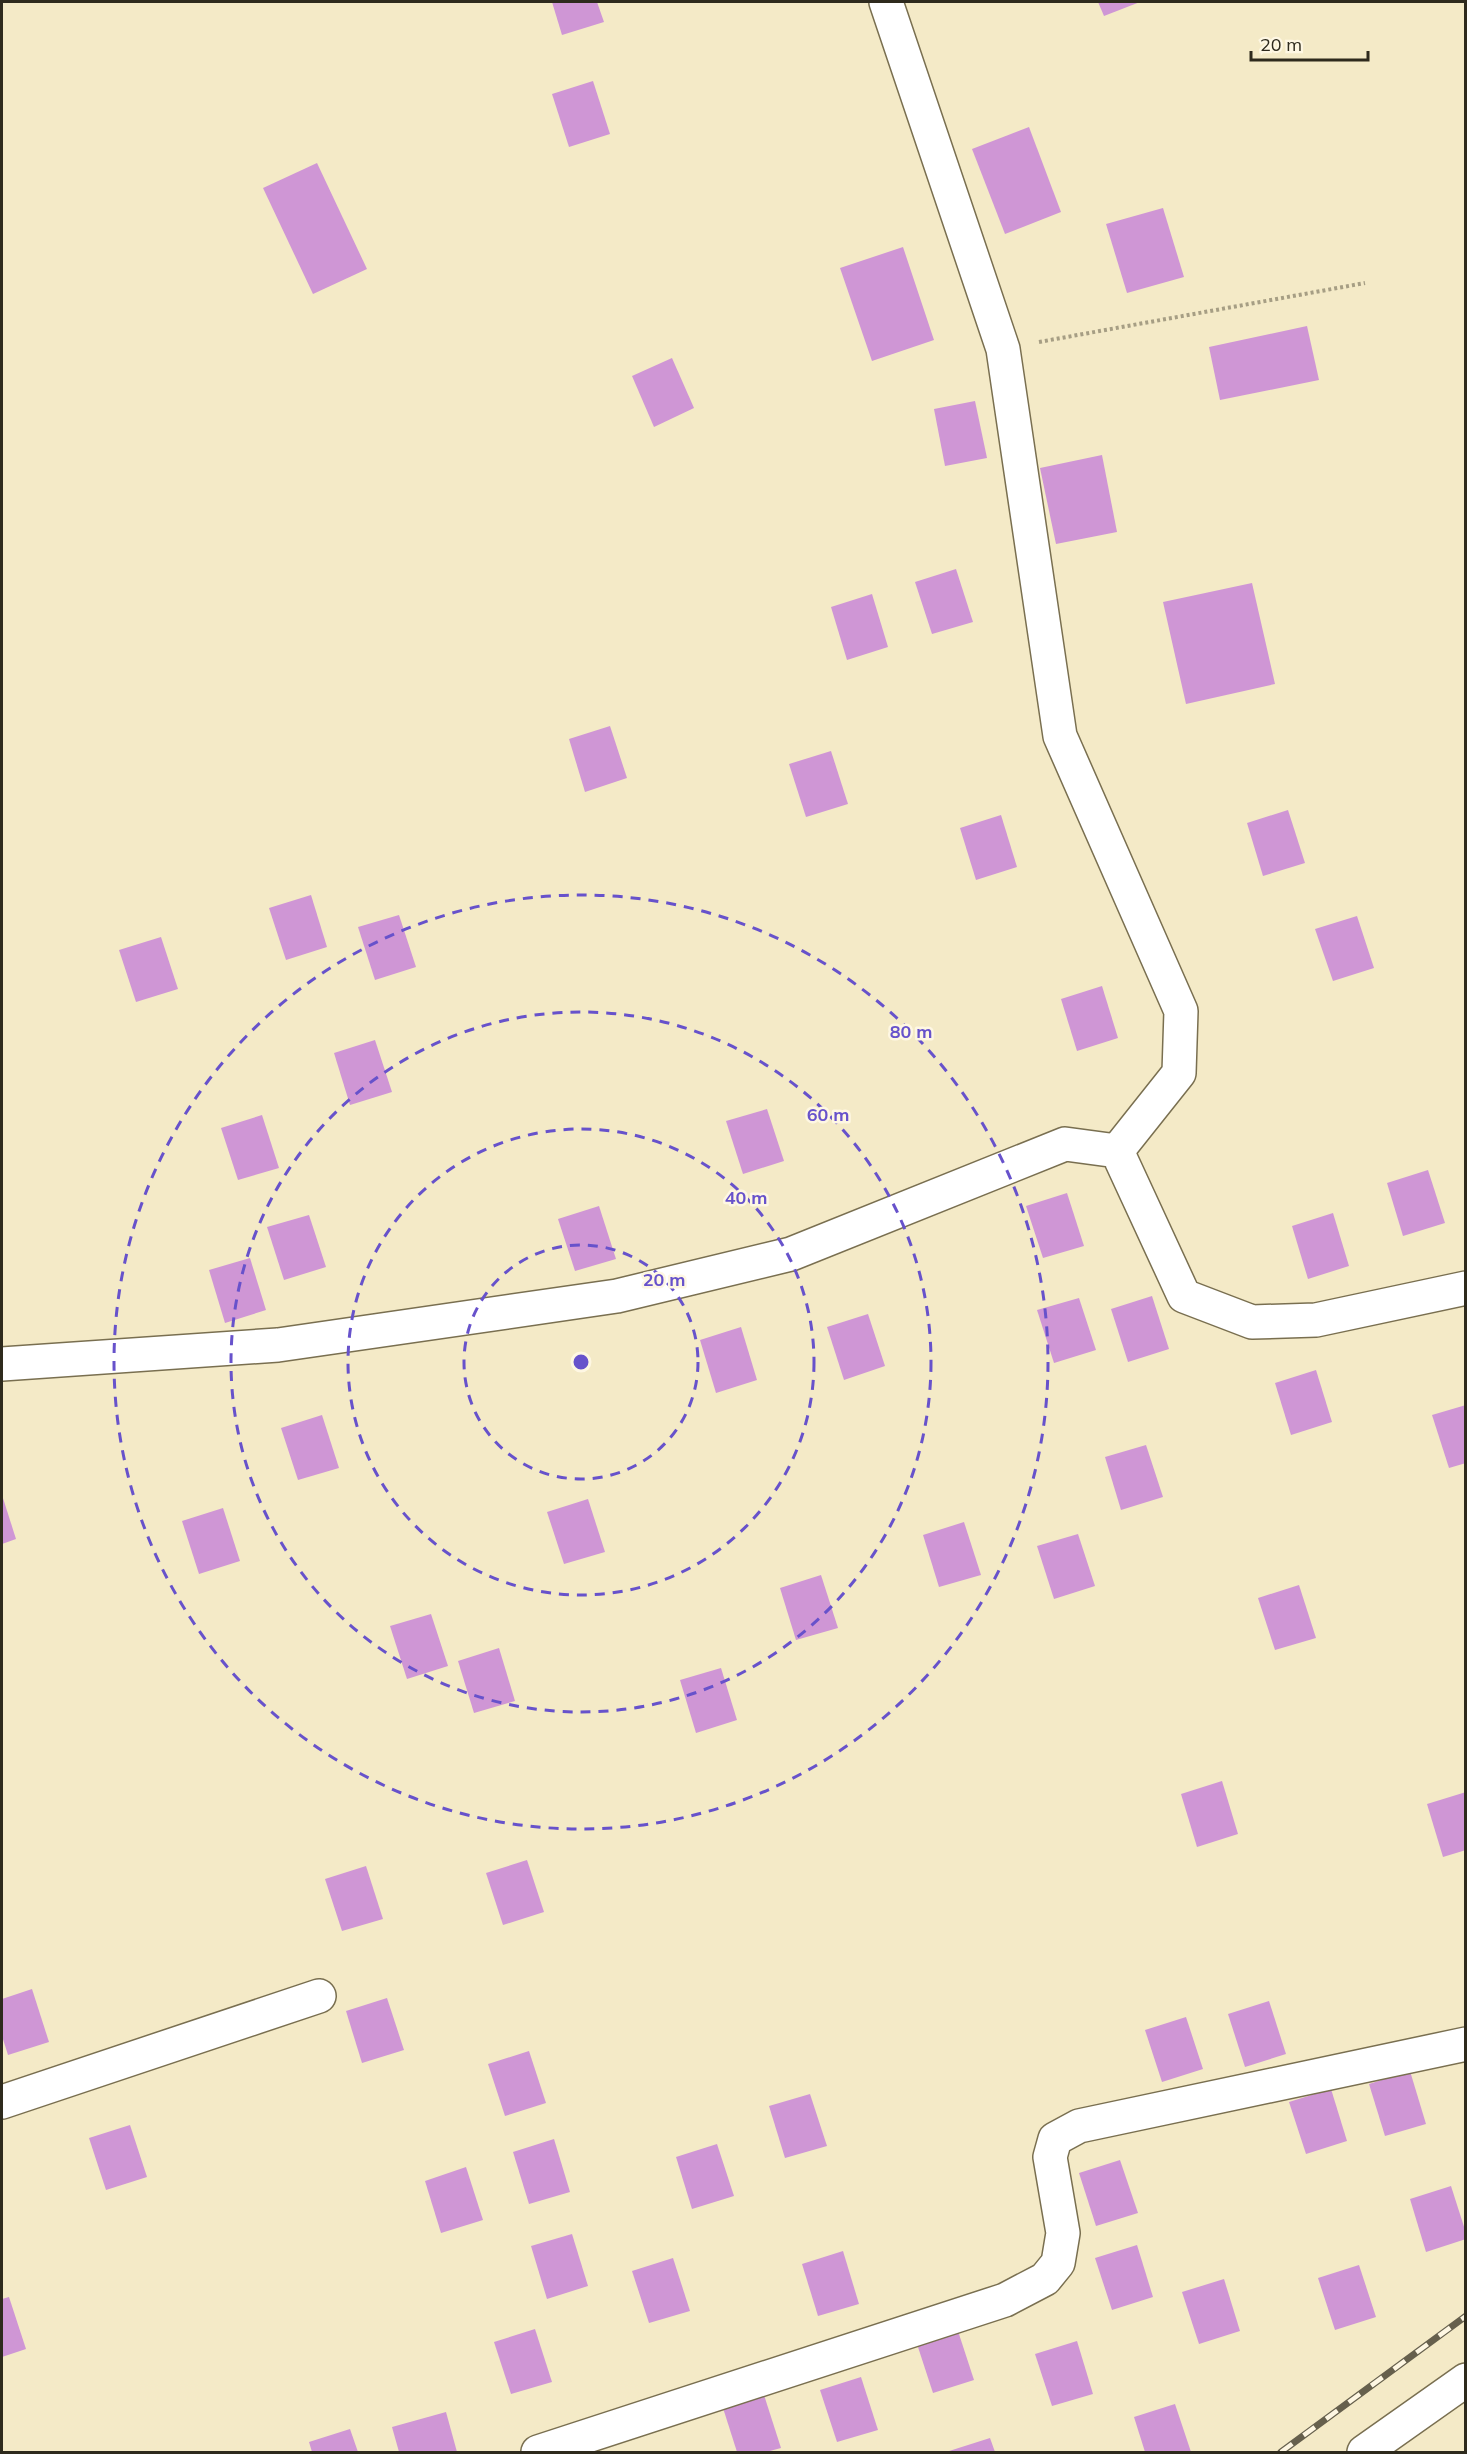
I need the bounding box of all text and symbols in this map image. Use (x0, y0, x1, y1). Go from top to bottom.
scale bar (1251, 24, 1368, 62)
text: 20 m (1260, 33, 1302, 56)
text: 80 m (890, 1020, 932, 1043)
text: 60 m (807, 1103, 849, 1126)
text: 40 m (725, 1186, 767, 1209)
text: 20 m (643, 1268, 685, 1291)
centre of rings (571, 1352, 591, 1372)

